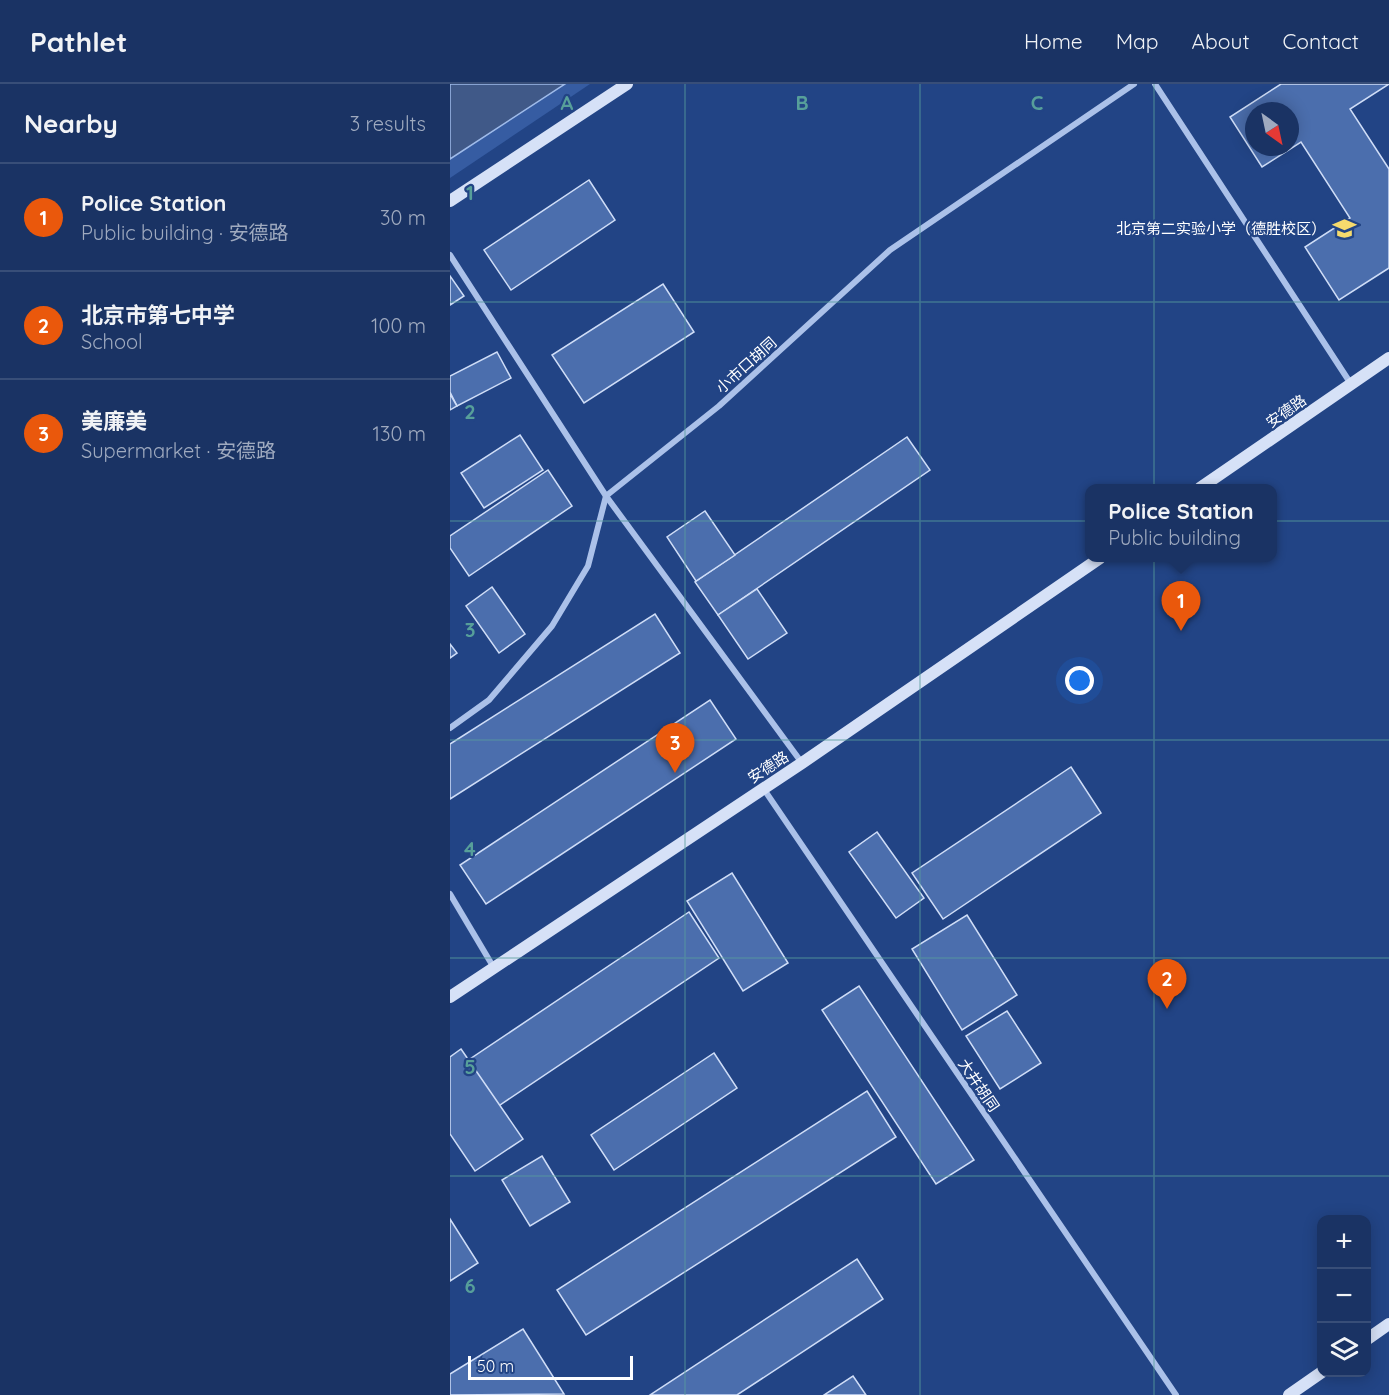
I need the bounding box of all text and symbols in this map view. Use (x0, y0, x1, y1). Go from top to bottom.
text: Pathlet (30, 24, 127, 59)
text: Home (1024, 28, 1083, 54)
text: Map (1116, 28, 1159, 54)
text: About (1192, 28, 1250, 54)
text: Contact (1283, 28, 1359, 54)
text: A (561, 90, 574, 115)
text: B (795, 90, 809, 115)
text: C (1031, 90, 1044, 115)
north arrow (1245, 102, 1299, 156)
text: Nearby (24, 107, 118, 140)
text: 3 results (350, 111, 426, 136)
text: 1 (466, 180, 474, 205)
text: Police Station (81, 189, 226, 217)
text: 1 (40, 205, 47, 230)
text: 30 m (380, 205, 426, 230)
school or university icon: 北京第二实验小学（德胜校区） (1331, 215, 1357, 241)
place label: 北京第二实验小学（德胜校区） (1116, 219, 1326, 238)
text: Public building · 安德路 (81, 220, 288, 245)
text: 北京市第七中学 (81, 301, 235, 329)
text: 2 (38, 313, 49, 338)
text: 100 m (371, 313, 426, 338)
text: School (81, 329, 143, 354)
street label: 小市口胡同 (712, 333, 780, 397)
street label: 安德路 (1262, 390, 1310, 432)
text: 2 (464, 399, 476, 424)
text: 美廉美 (81, 407, 147, 435)
text: 3 (38, 421, 49, 446)
text: 130 m (373, 421, 426, 446)
text: Supermarket · 安德路 (81, 438, 276, 463)
popup (1085, 484, 1277, 562)
text: Police Station (1108, 497, 1254, 525)
text: Public building (1108, 525, 1241, 550)
pin: 1 (1162, 582, 1200, 631)
text: 3 (465, 617, 475, 642)
your location (1065, 666, 1094, 695)
pin: 3 (656, 724, 694, 773)
street label: 安德路 (744, 747, 792, 787)
text: 4 (464, 836, 476, 861)
pin: 2 (1148, 960, 1186, 1009)
text: 5 (464, 1054, 476, 1079)
street label: 大井胡同 (954, 1055, 1004, 1115)
map controls (1317, 1215, 1371, 1377)
button: + (1317, 1215, 1371, 1269)
button: − (1317, 1269, 1371, 1323)
text: 6 (464, 1273, 476, 1298)
button: layers (1317, 1323, 1371, 1377)
scale bar (468, 1353, 633, 1380)
text: 50 m (477, 1356, 514, 1376)

